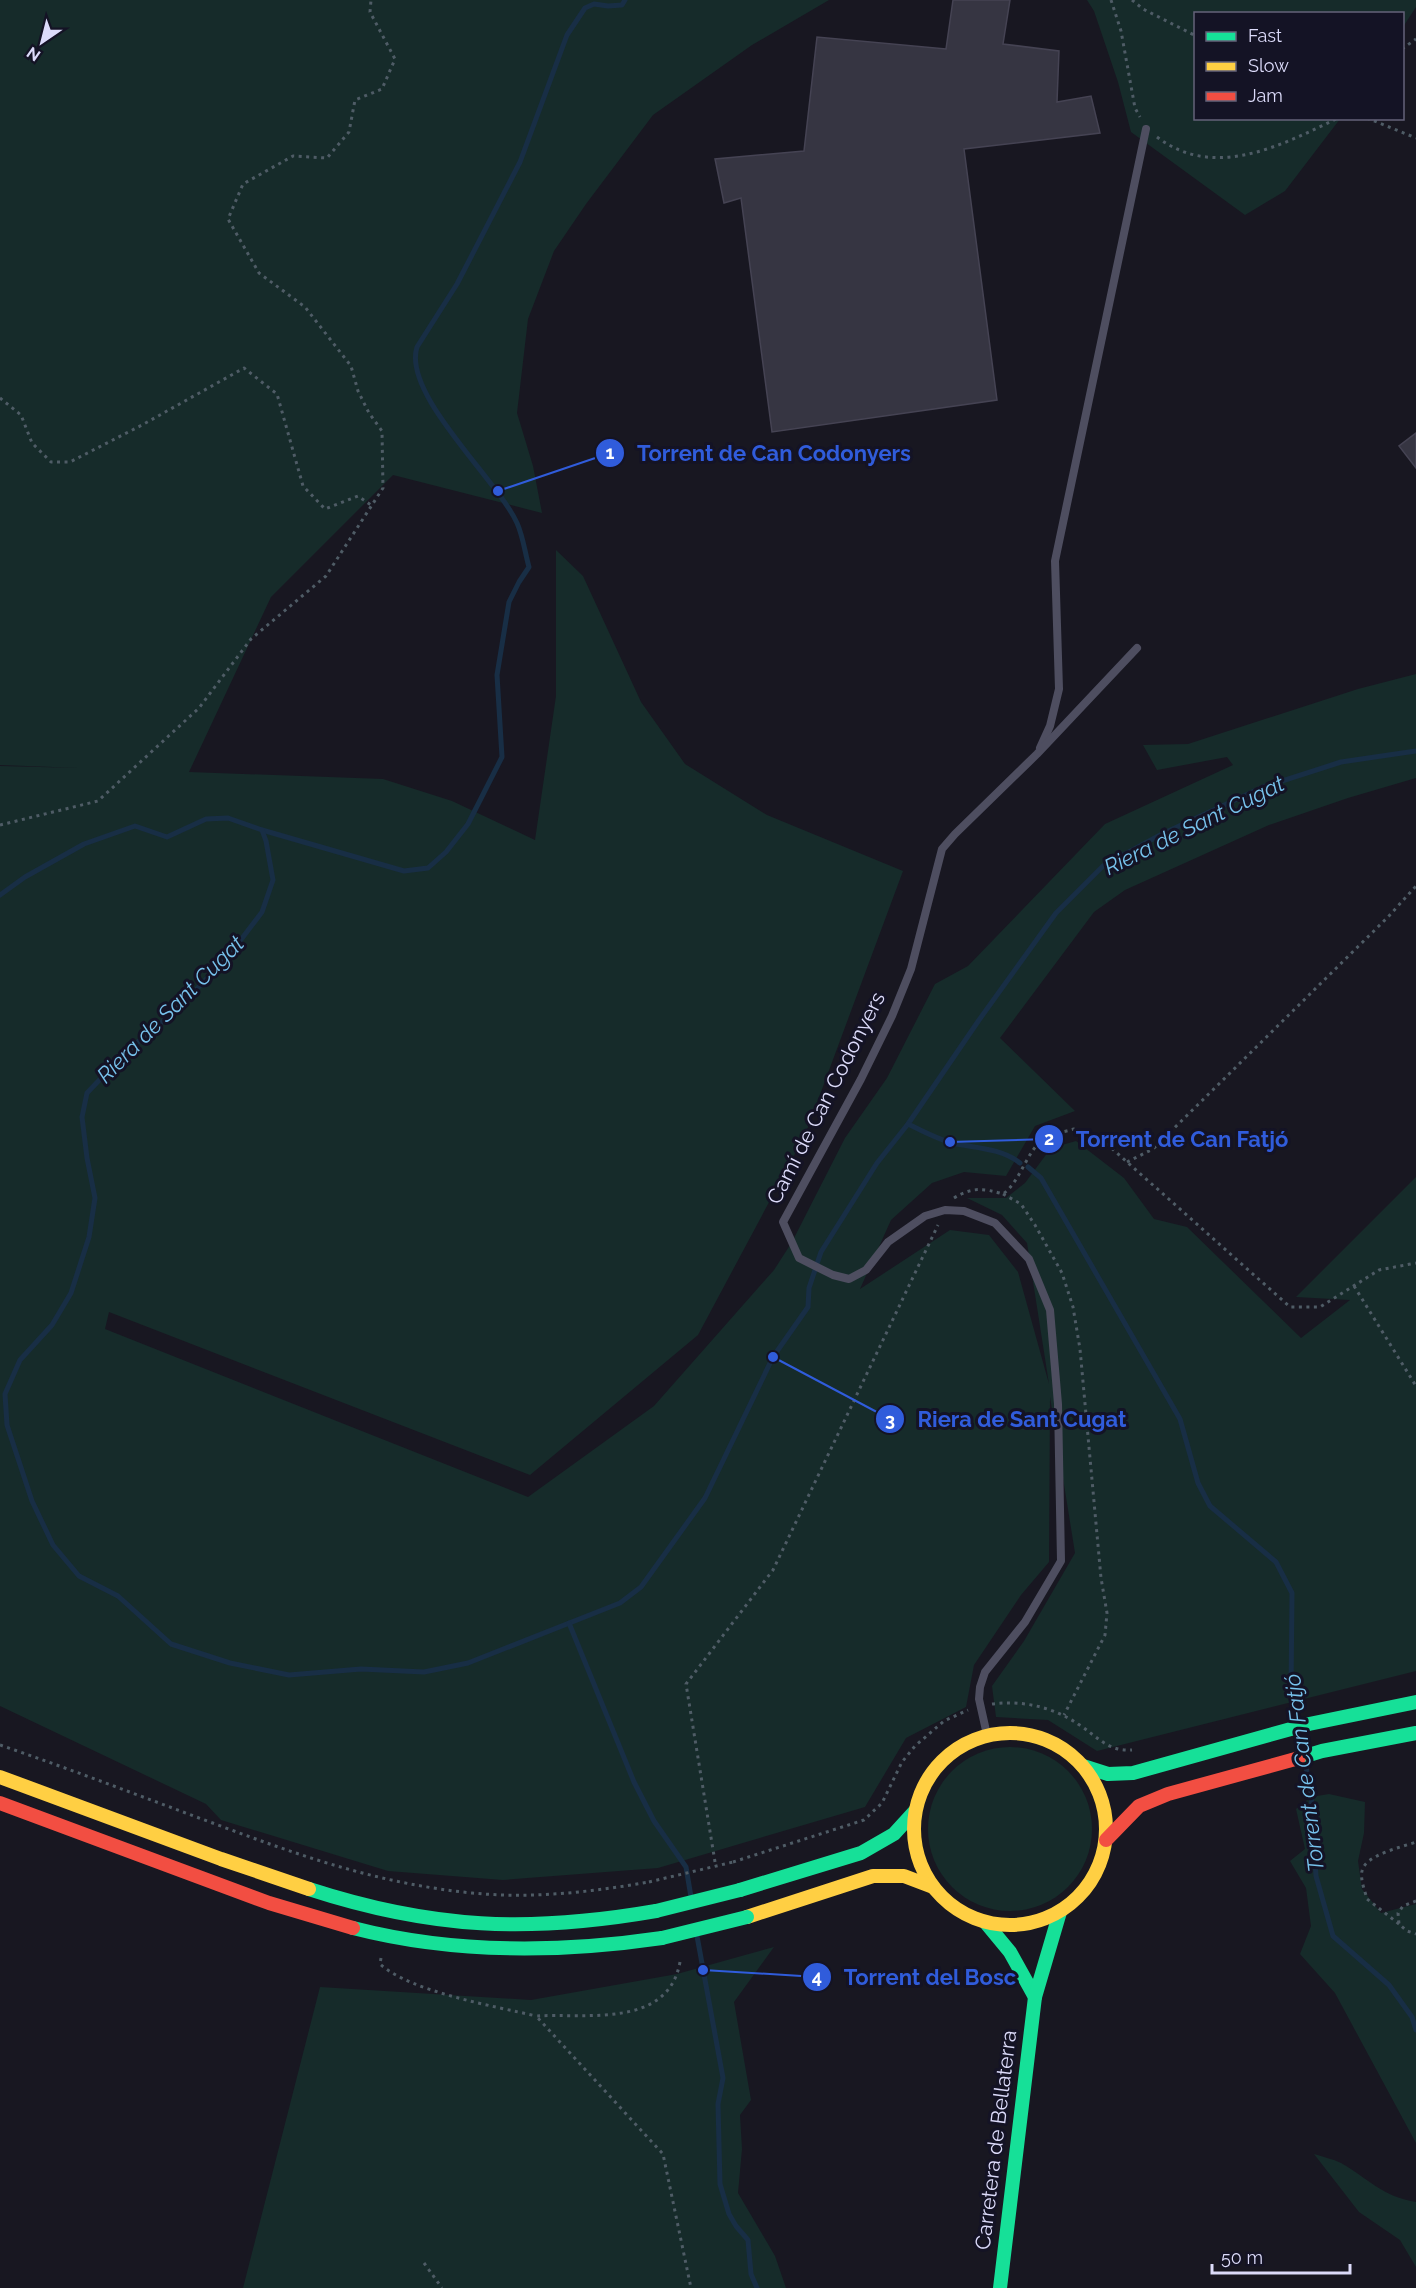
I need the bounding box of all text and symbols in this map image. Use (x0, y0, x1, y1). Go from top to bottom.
north arrow (12, 12, 72, 72)
legend (1194, 12, 1404, 120)
text: Fast (1248, 25, 1282, 46)
text: N (23, 43, 44, 65)
text: Slow (1248, 55, 1289, 76)
text: Jam (1248, 85, 1283, 106)
callout: Torrent de Can Codonyers (595, 433, 923, 473)
text: Torrent de Can Codonyers (637, 440, 911, 466)
text: 1 (606, 442, 615, 463)
water label: Riera de Sant Cugat (1100, 770, 1289, 880)
water label: Riera de Sant Cugat (91, 929, 250, 1088)
street label: Camí de Can Codonyers (761, 988, 890, 1208)
callout: Torrent de Can Fatjó (1034, 1119, 1300, 1159)
text: Torrent de Can Fatjó (1076, 1126, 1288, 1152)
text: 2 (1044, 1128, 1054, 1149)
callout: Riera de Sant Cugat (875, 1399, 1138, 1439)
text: Riera de Sant Cugat (918, 1406, 1127, 1432)
text: 3 (885, 1409, 895, 1430)
water label: Torrent de Can Fatjó (1279, 1672, 1329, 1874)
callout: Torrent del Bosc (802, 1957, 1028, 1997)
text: Torrent del Bosc (844, 1964, 1016, 1990)
text: 4 (812, 1966, 822, 1987)
street label: Carretera de Bellaterra (970, 2029, 1021, 2251)
scale bar (1212, 2237, 1350, 2275)
text: 50 m (1221, 2247, 1263, 2268)

